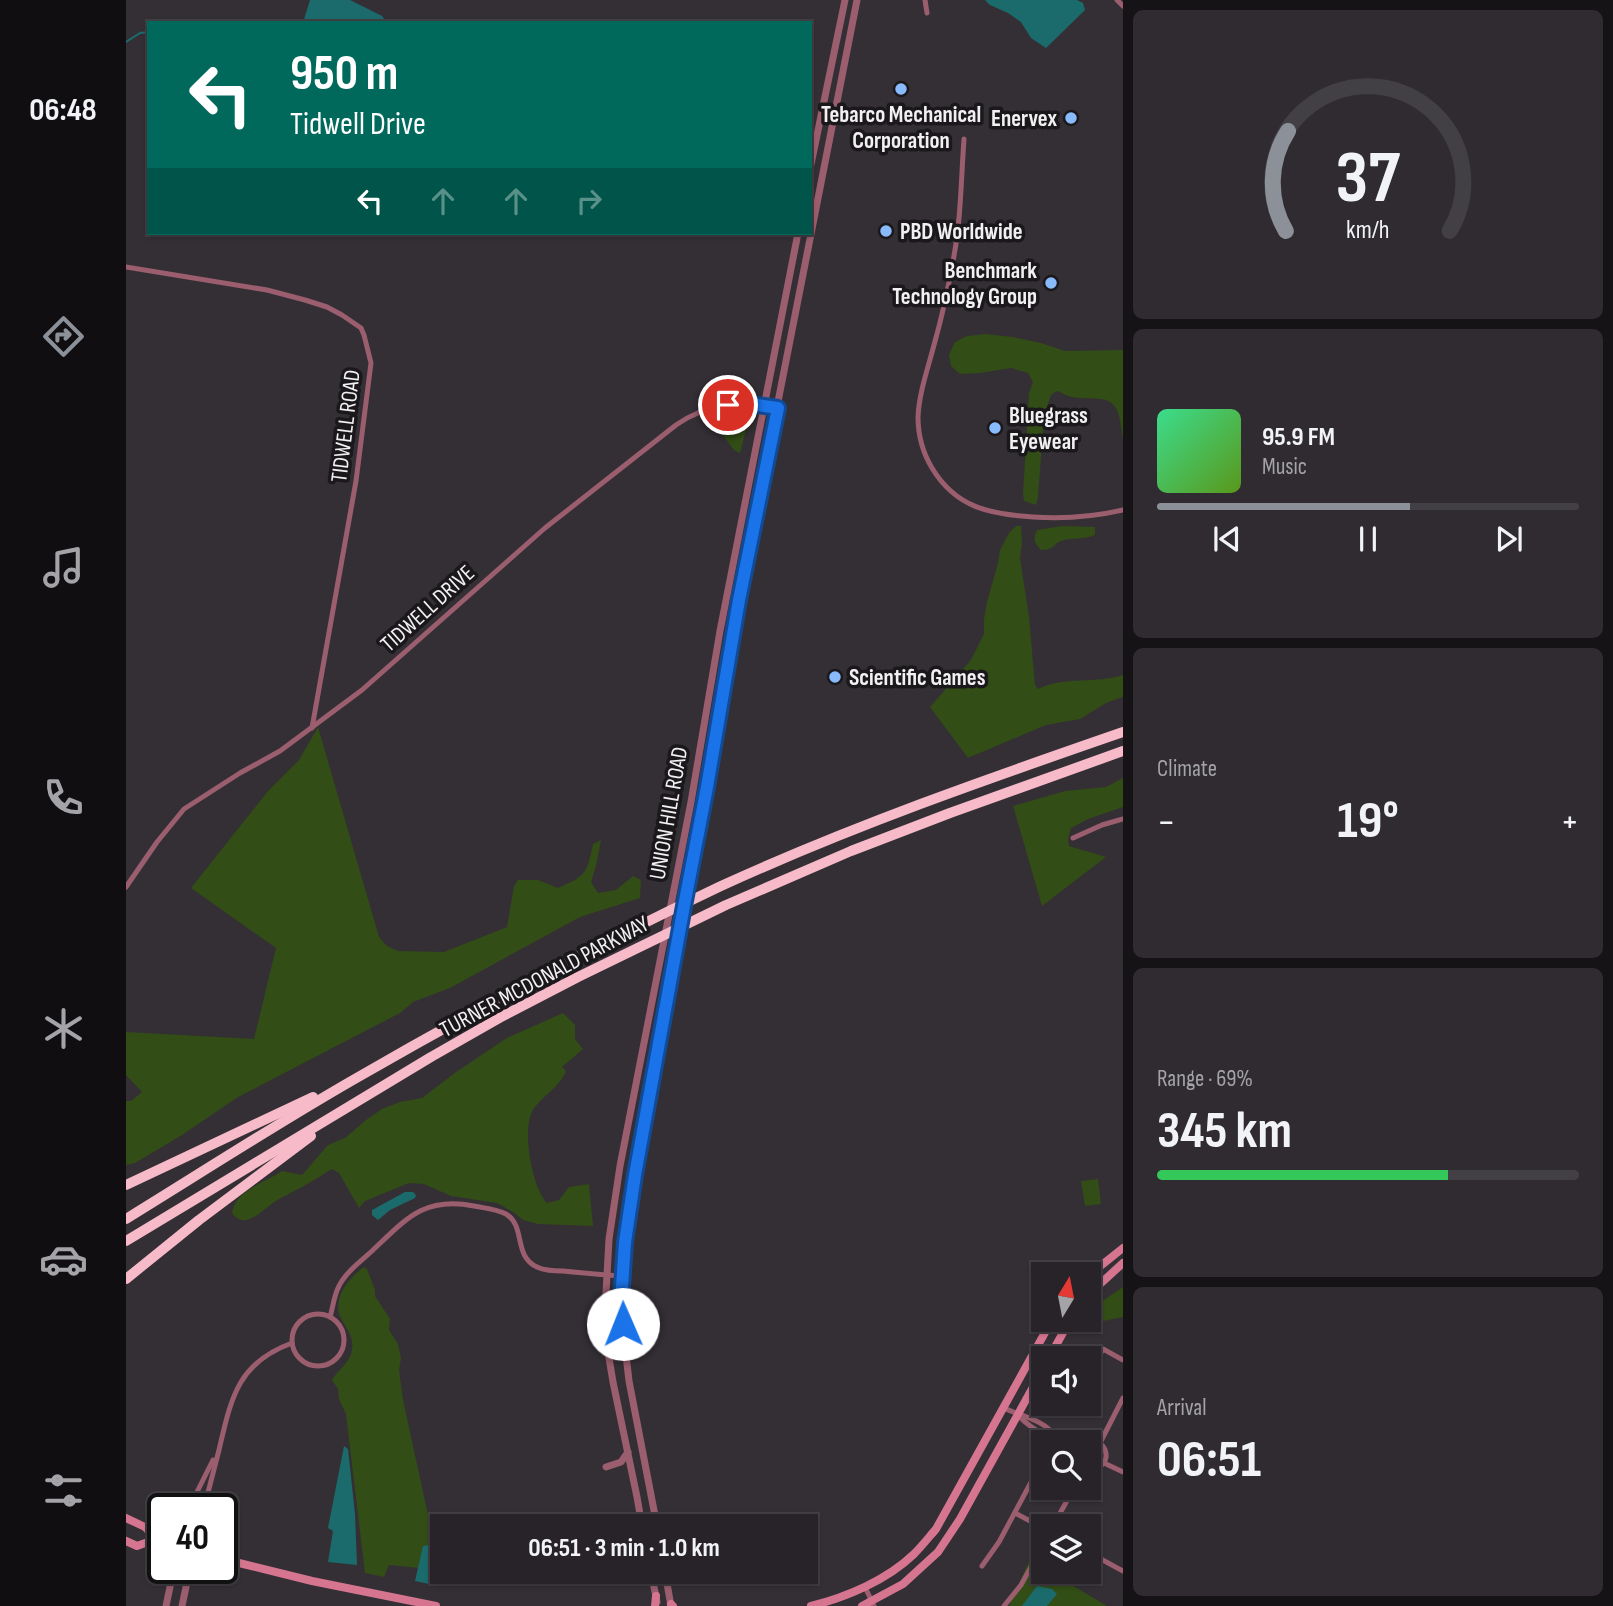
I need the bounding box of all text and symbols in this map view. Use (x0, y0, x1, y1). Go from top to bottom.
text: 950 m (290, 45, 398, 104)
icon: left (175, 49, 266, 140)
marker: Tebarco Mechanical Corporation (893, 81, 909, 97)
text: 06:48 (29, 91, 97, 130)
place label: Tebarco Mechanical Corporation (821, 101, 981, 155)
text: Tidwell Drive (290, 105, 426, 144)
place label: Enervex (991, 105, 1057, 133)
marker: Enervex (1063, 110, 1079, 126)
text: 37 (1336, 135, 1400, 223)
icon: left (351, 182, 389, 220)
icon: ahead (424, 182, 462, 220)
icon: ahead (497, 182, 535, 220)
icon: right (570, 182, 608, 220)
text: km/h (1346, 214, 1390, 245)
place label: PBD Worldwide (900, 218, 1023, 246)
marker: PBD Worldwide (878, 223, 894, 239)
place label: Benchmark Technology Group (892, 257, 1037, 311)
marker: Benchmark Technology Group (1043, 275, 1059, 291)
icon: directions (39, 312, 88, 361)
street label: TIDWELL ROAD (325, 368, 367, 484)
pin (698, 375, 758, 435)
icon: arrive (709, 386, 747, 424)
place label: Bluegrass Eyewear (1009, 402, 1088, 456)
marker: Bluegrass Eyewear (987, 420, 1003, 436)
text: 95.9 FM (1262, 422, 1335, 453)
text: Music (1262, 453, 1307, 481)
icon: previous (1208, 520, 1246, 558)
icon: pause (1349, 520, 1387, 558)
icon: next (1490, 520, 1528, 558)
icon: music (39, 543, 88, 592)
street label: TIDWELL DRIVE (375, 559, 480, 658)
place label: Scientific Games (849, 664, 986, 692)
marker: Scientific Games (827, 669, 843, 685)
street label: UNION HILL ROAD (644, 745, 694, 882)
text: Climate (1157, 755, 1217, 783)
icon: phone (39, 773, 88, 822)
text: 19° (1337, 790, 1399, 853)
text: − (1157, 800, 1176, 845)
text: + (1560, 800, 1579, 845)
street label: TURNER MCDONALD PARKWAY (435, 910, 654, 1044)
icon: climate (39, 1004, 88, 1053)
text: Range · 69% (1157, 1065, 1253, 1093)
text: 345 km (1157, 1100, 1292, 1163)
icon: car (39, 1235, 88, 1284)
north arrow (1031, 1262, 1101, 1332)
map controls (1031, 1262, 1101, 1584)
position arrow (586, 1287, 660, 1361)
button: sound (1031, 1346, 1101, 1416)
text: Arrival (1157, 1394, 1206, 1422)
text: 06:51 (1157, 1429, 1261, 1492)
button: search (1031, 1430, 1101, 1500)
icon: filters (39, 1466, 88, 1515)
speed limit sign: 40 (147, 1493, 238, 1584)
button: layers (1031, 1514, 1101, 1584)
text: 06:51 · 3 min · 1.0 km (528, 1533, 720, 1564)

